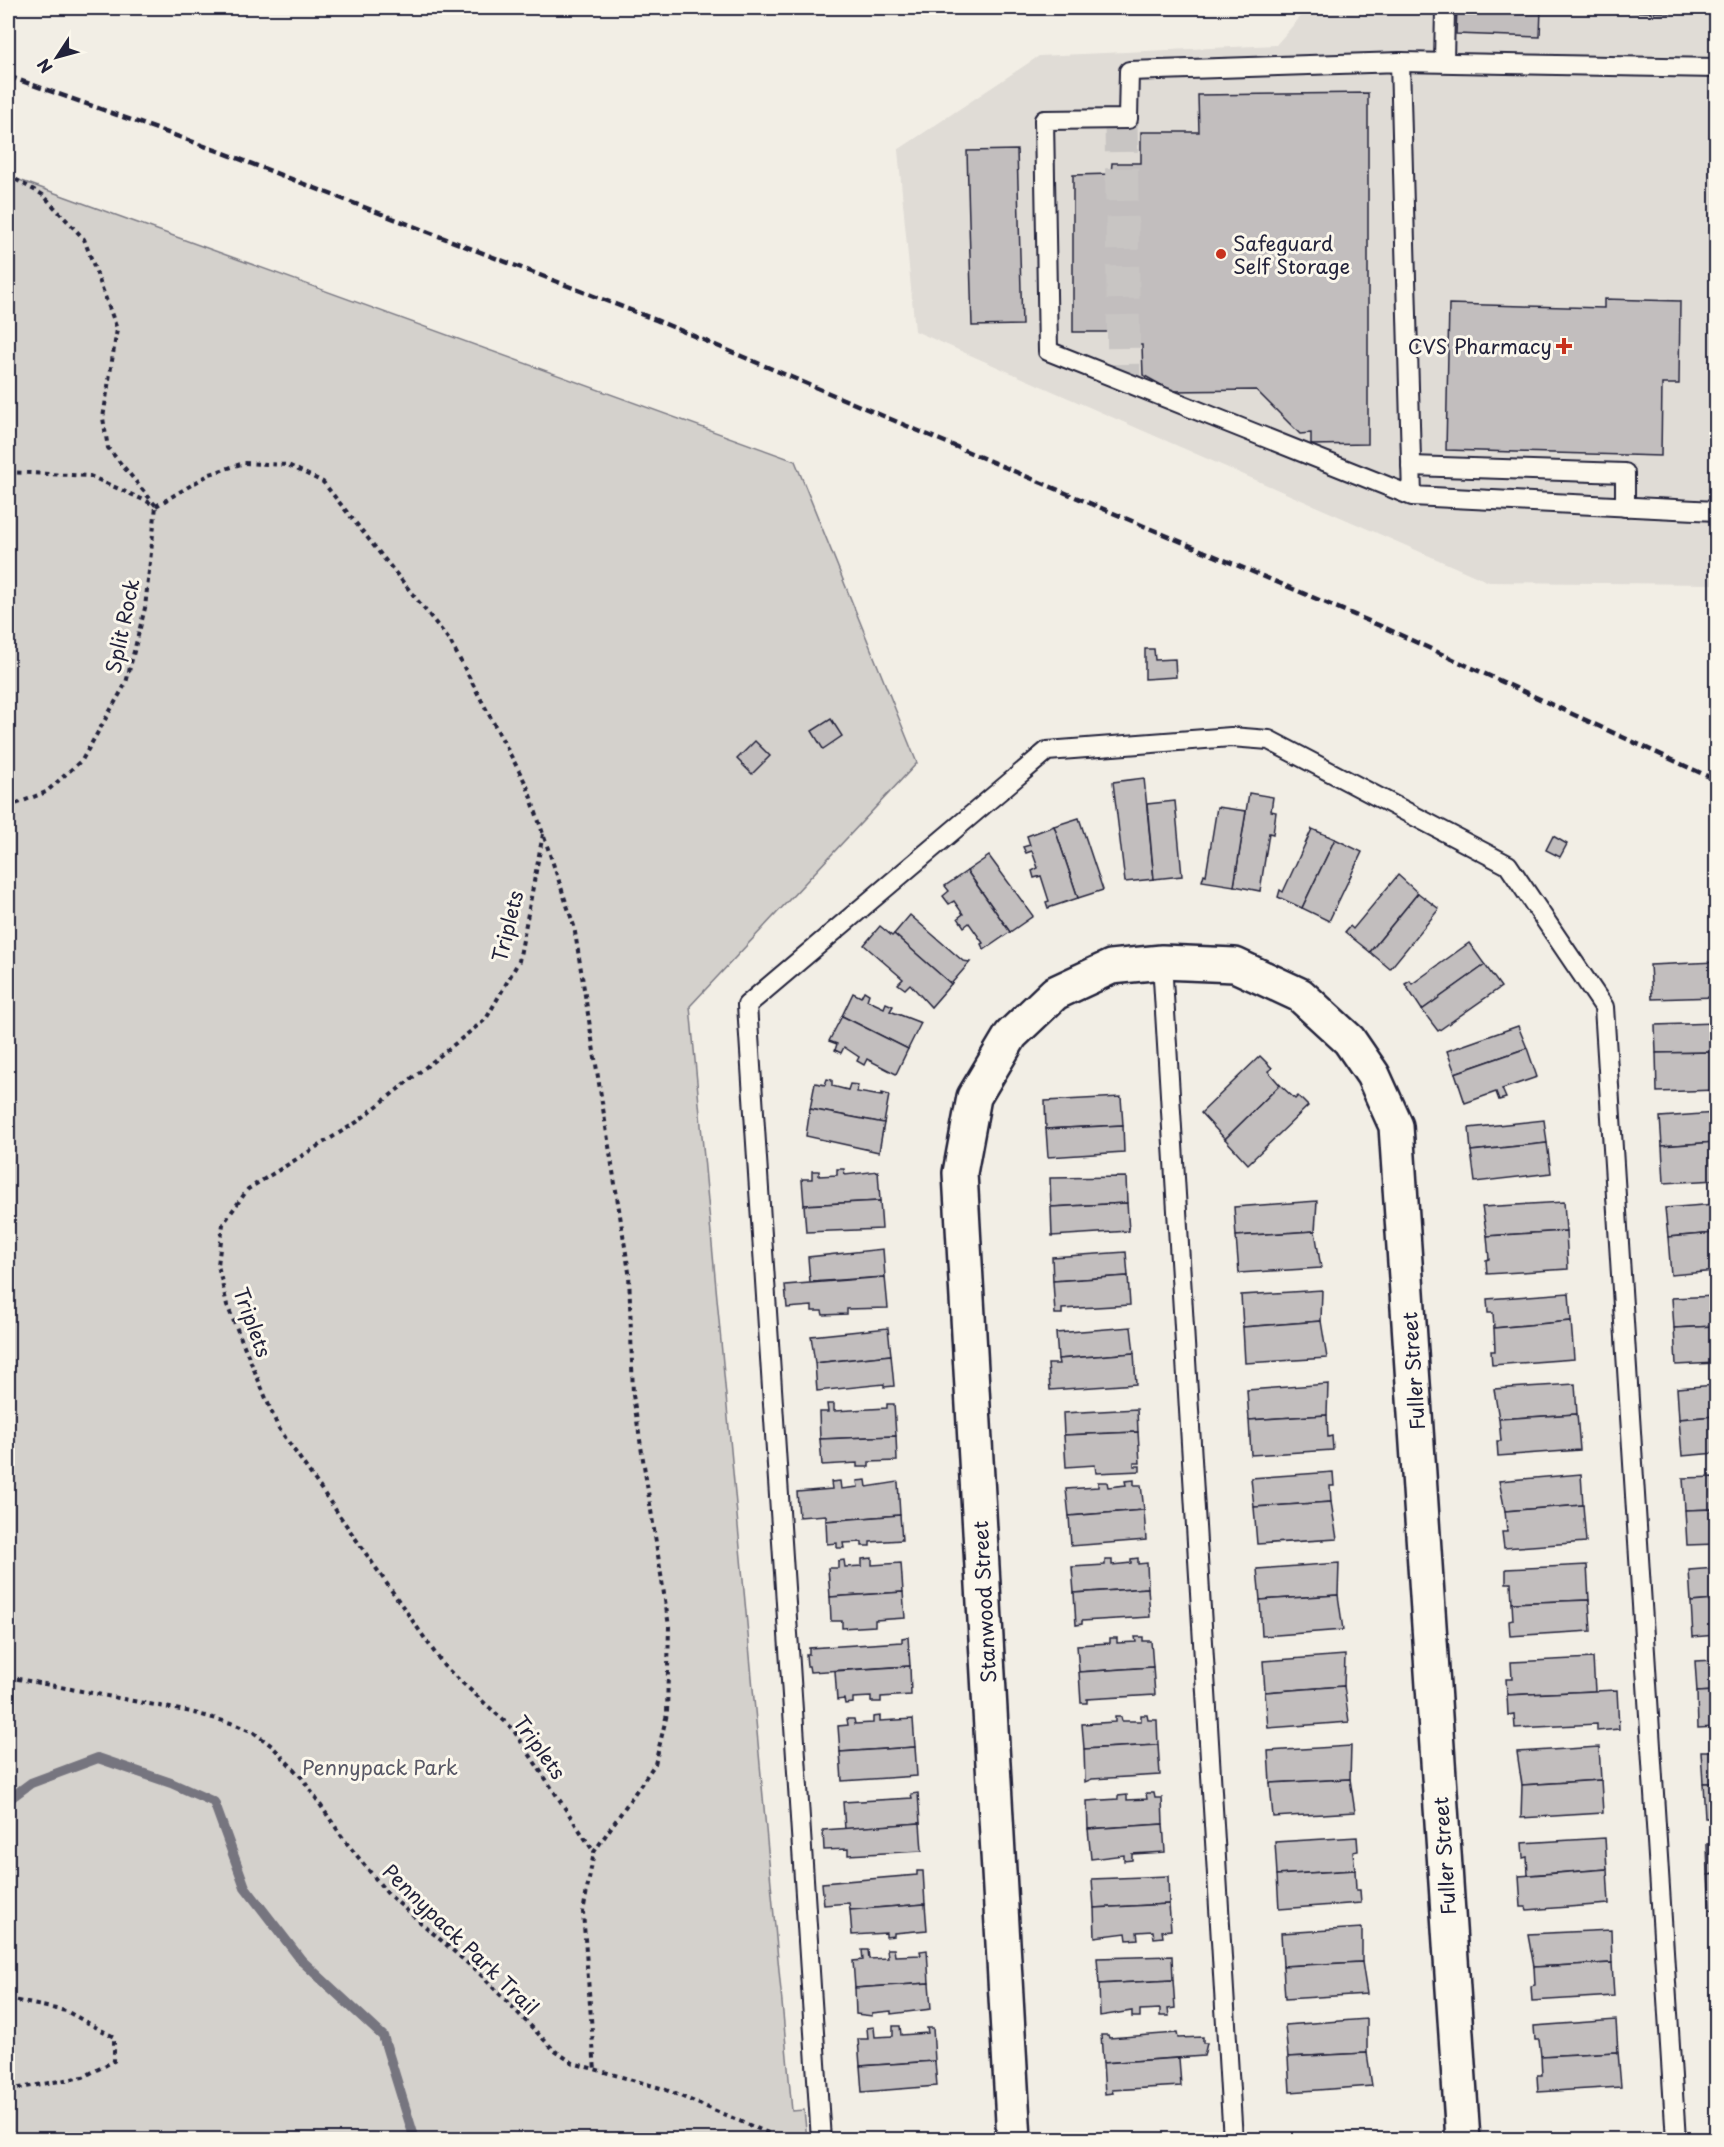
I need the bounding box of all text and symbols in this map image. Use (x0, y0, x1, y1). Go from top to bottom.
north arrow (27, 27, 87, 87)
text: N (31, 54, 57, 79)
place label: Safeguard Self Storage (1233, 228, 1350, 281)
marker: Safeguard Self Storage (1214, 247, 1228, 261)
place label: CVS Pharmacy (1408, 331, 1552, 361)
marker: CVS Pharmacy (1557, 339, 1571, 353)
street label: Split Rock (97, 576, 147, 676)
street label: Triplets (484, 887, 530, 965)
street label: Triplets (226, 1283, 280, 1361)
street label: Fuller Street (1394, 1311, 1432, 1431)
street label: Stanwood Street (965, 1520, 1003, 1684)
street label: Triplets (507, 1709, 573, 1785)
park label: Pennypack Park (302, 1752, 458, 1782)
street label: Fuller Street (1425, 1796, 1463, 1916)
street label: Pennypack Park Trail (376, 1856, 546, 2022)

